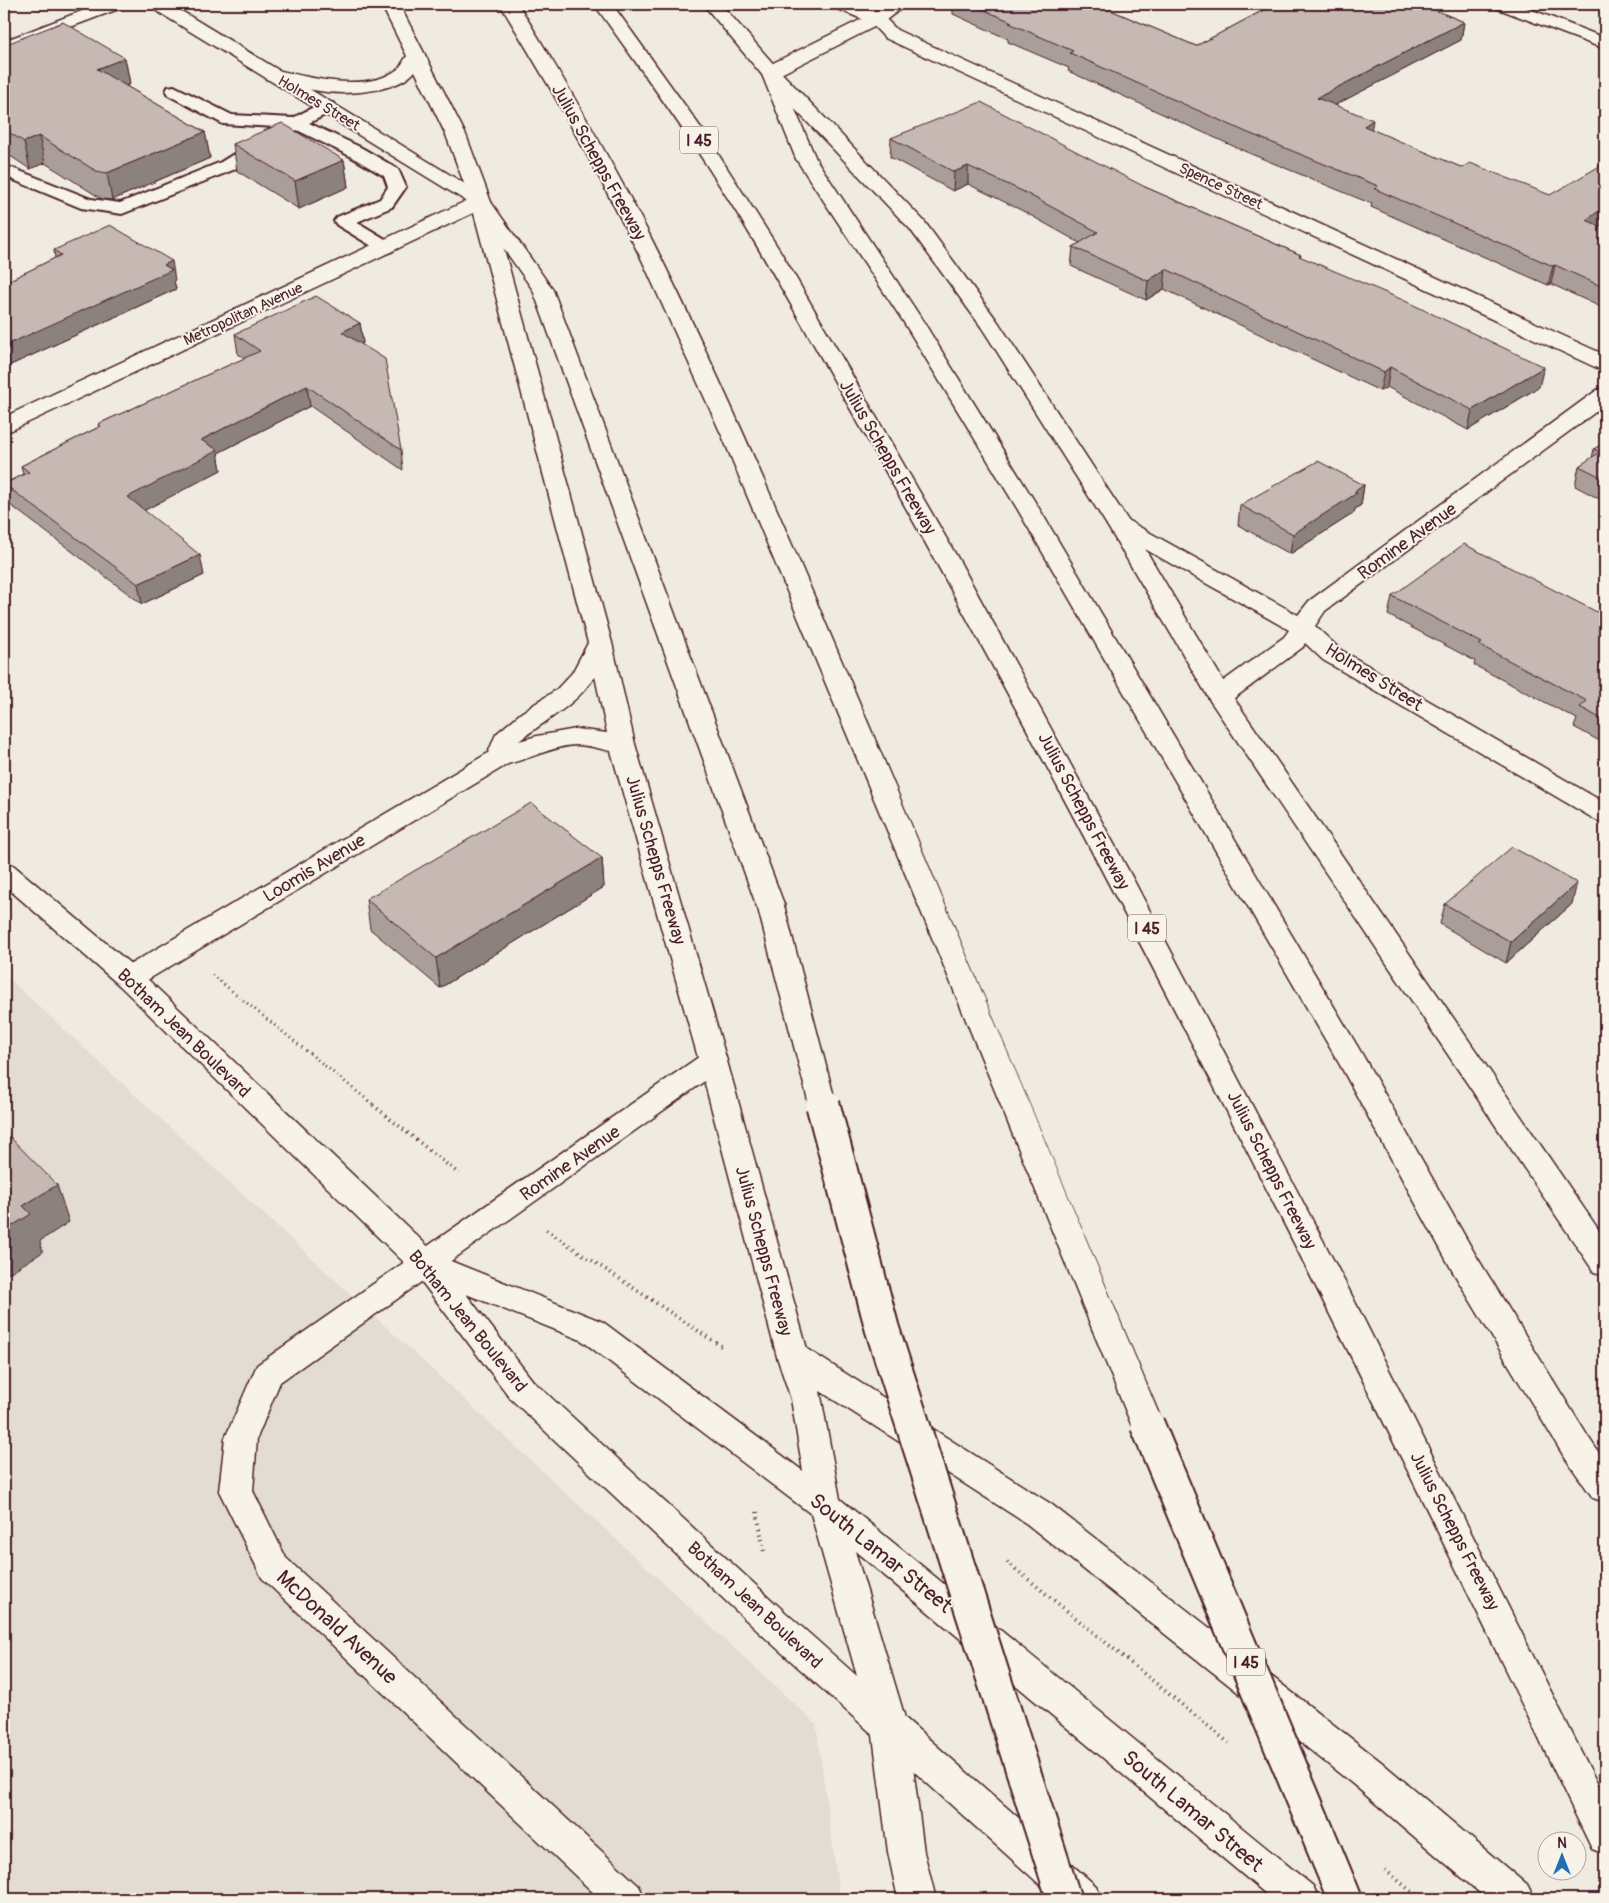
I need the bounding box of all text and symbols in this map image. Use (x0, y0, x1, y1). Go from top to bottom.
street label: Holmes Street (274, 71, 364, 136)
street label: Julius Schepps Freeway (546, 80, 651, 245)
road number: I 45 (680, 126, 718, 154)
street label: Spence Street (1176, 159, 1267, 215)
street label: Metropolitan Avenue (181, 278, 306, 350)
street label: Julius Schepps Freeway (834, 376, 941, 539)
street label: Romine Avenue (1353, 498, 1461, 585)
street label: Holmes Street (1321, 638, 1428, 717)
street label: Julius Schepps Freeway (1032, 729, 1135, 894)
street label: Julius Schepps Freeway (620, 773, 691, 948)
street label: Loomis Avenue (259, 829, 370, 908)
road number: I 45 (1128, 914, 1166, 941)
street label: Botham Jean Boulevard (112, 964, 255, 1103)
street label: Julius Schepps Freeway (1222, 1087, 1322, 1254)
street label: Romine Avenue (516, 1120, 625, 1206)
street label: Julius Schepps Freeway (730, 1164, 797, 1339)
street label: Botham Jean Boulevard (403, 1245, 532, 1397)
street label: Julius Schepps Freeway (1405, 1448, 1505, 1615)
street label: South Lamar Street (804, 1488, 958, 1620)
street label: Botham Jean Boulevard (682, 1537, 827, 1674)
street label: McDonald Avenue (270, 1564, 403, 1691)
road number: I 45 (1227, 1648, 1265, 1675)
street label: South Lamar Street (1117, 1744, 1269, 1879)
north arrow (1536, 1830, 1586, 1880)
text: N (1557, 1835, 1567, 1852)

